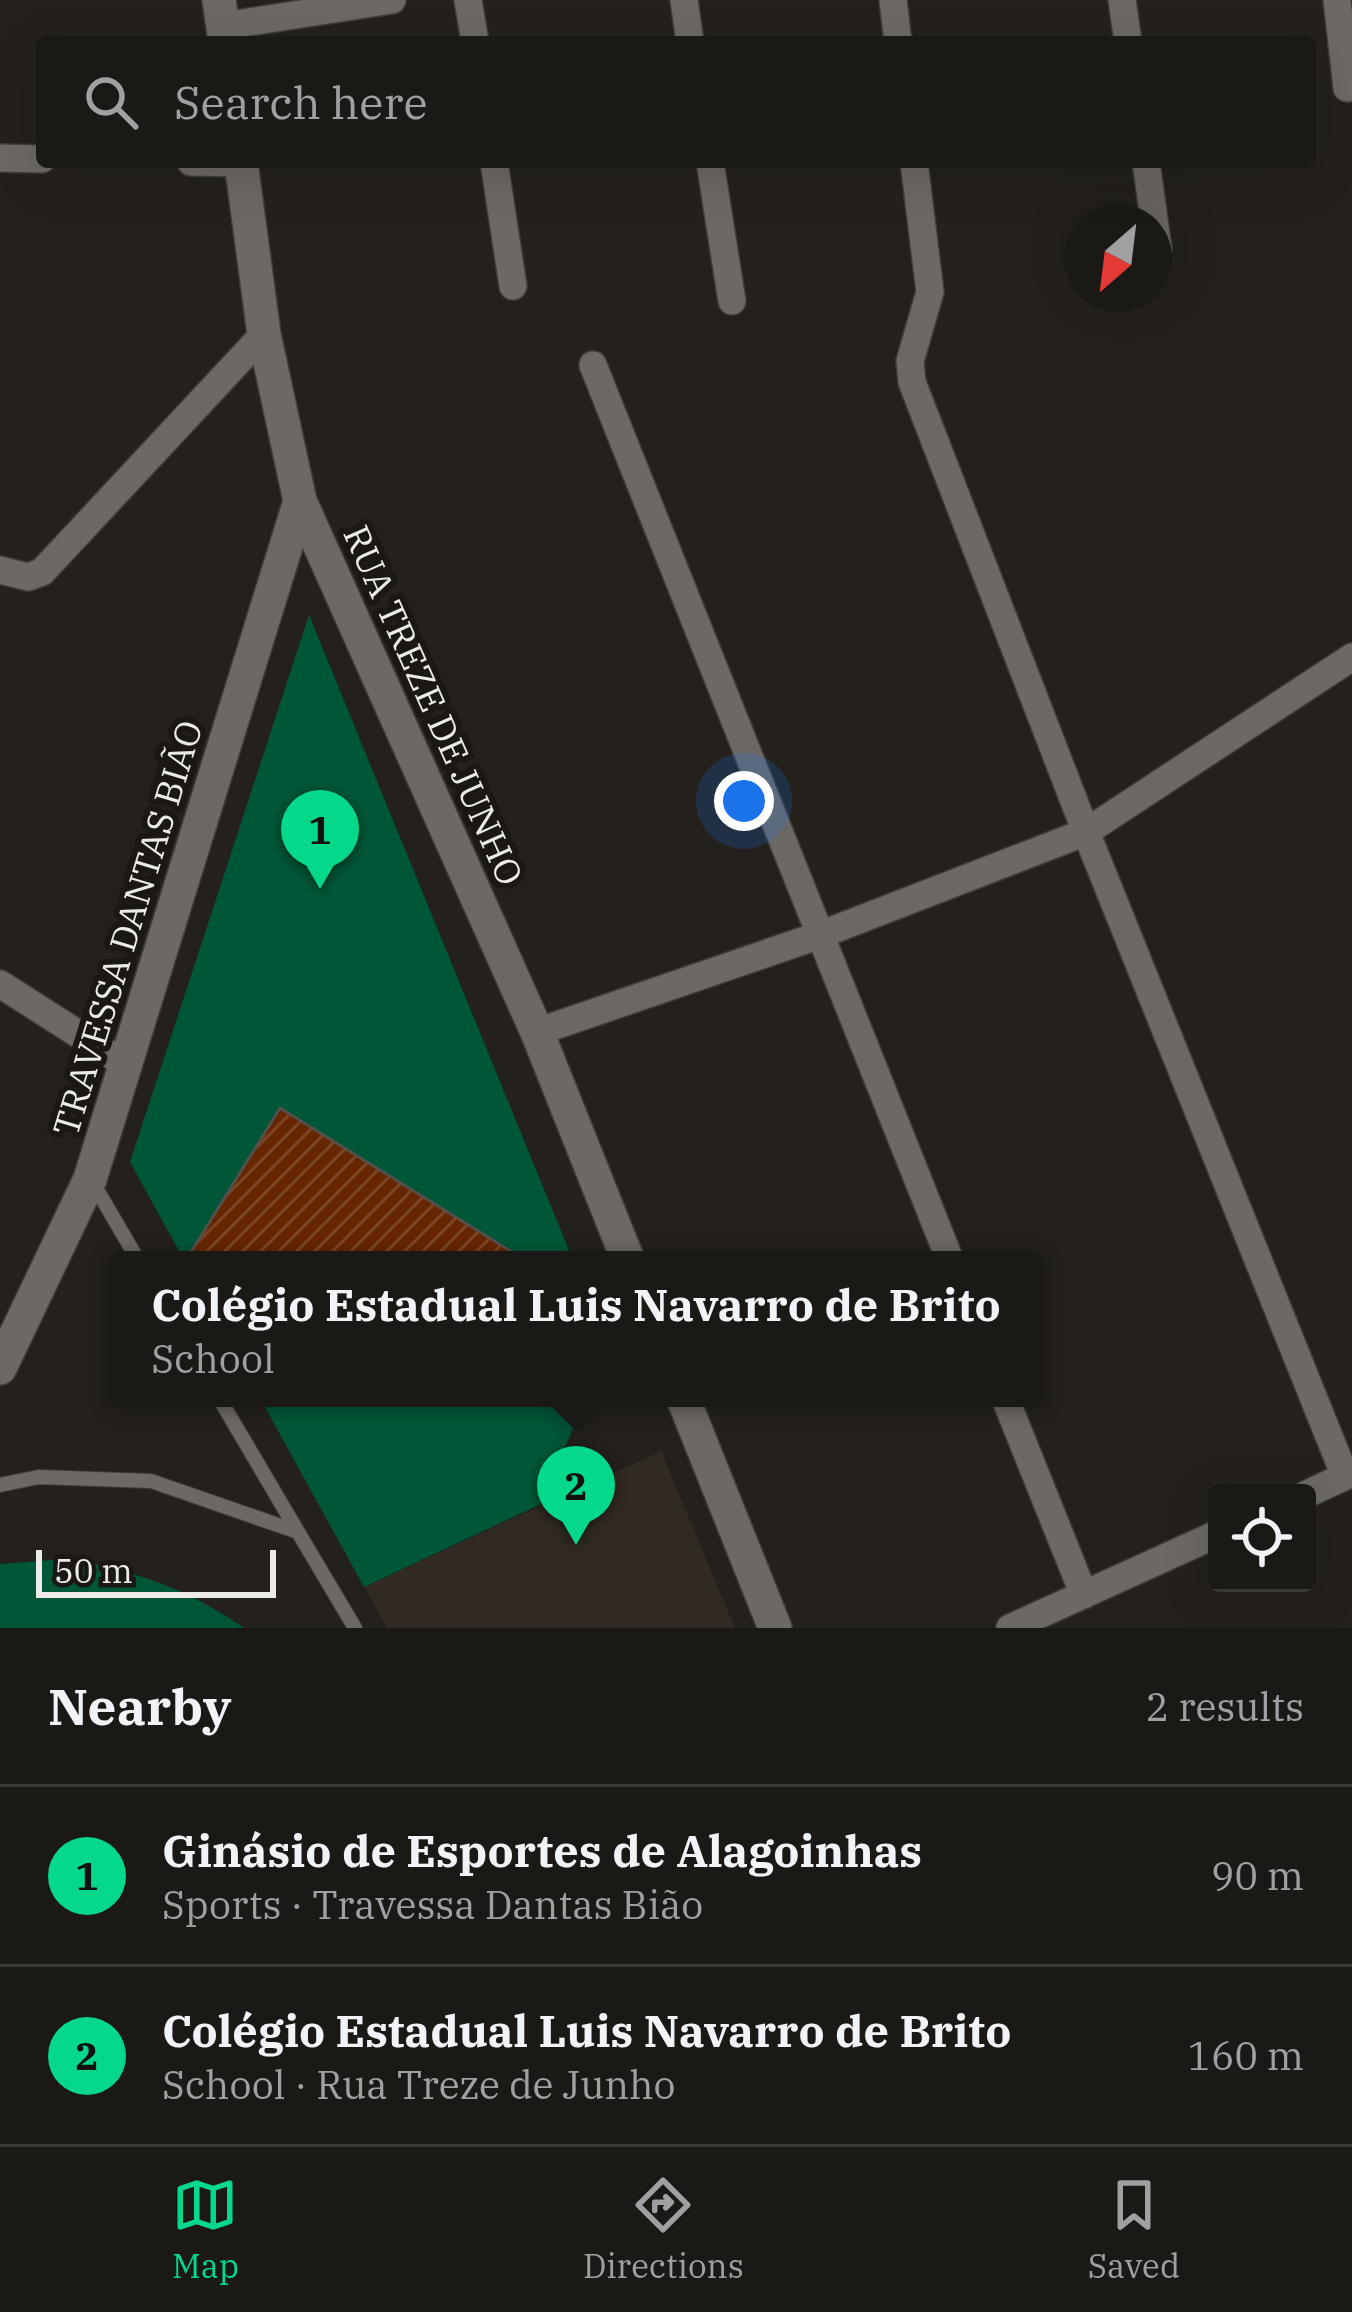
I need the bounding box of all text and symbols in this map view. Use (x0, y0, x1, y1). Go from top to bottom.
search box (36, 36, 1316, 168)
icon: search (78, 69, 144, 135)
text: Search here (174, 73, 428, 131)
north arrow (1064, 204, 1172, 312)
street label: RUA TREZE DE JUNHO (333, 518, 535, 892)
street label: TRAVESSA DANTAS BIÃO (41, 715, 213, 1141)
your location (714, 771, 774, 831)
pin: 1 (281, 790, 359, 889)
popup (108, 1251, 1044, 1407)
text: Colégio Estadual Luis Navarro de Brito (151, 1275, 1001, 1333)
text: School (151, 1333, 275, 1384)
pin: 2 (537, 1446, 615, 1545)
map controls (1208, 1484, 1316, 1592)
button: locate (1208, 1484, 1316, 1592)
scale bar (36, 1544, 276, 1597)
text: 50 m (54, 1549, 133, 1592)
text: Nearby (48, 1673, 232, 1739)
text: 2 results (1146, 1681, 1304, 1732)
text: Ginásio de Esportes de Alagoinhas (162, 1821, 922, 1879)
text: 1 (75, 1850, 99, 1901)
text: 90 m (1211, 1850, 1304, 1901)
text: Sports · Travessa Dantas Bião (162, 1879, 703, 1930)
text: Colégio Estadual Luis Navarro de Brito (162, 2001, 1011, 2059)
text: 2 (75, 2030, 99, 2081)
text: 160 m (1188, 2030, 1304, 2081)
text: School · Rua Treze de Junho (162, 2059, 676, 2110)
tab: Map (172, 2172, 239, 2287)
tab: Directions (583, 2172, 744, 2287)
tab: Saved (1088, 2172, 1180, 2287)

